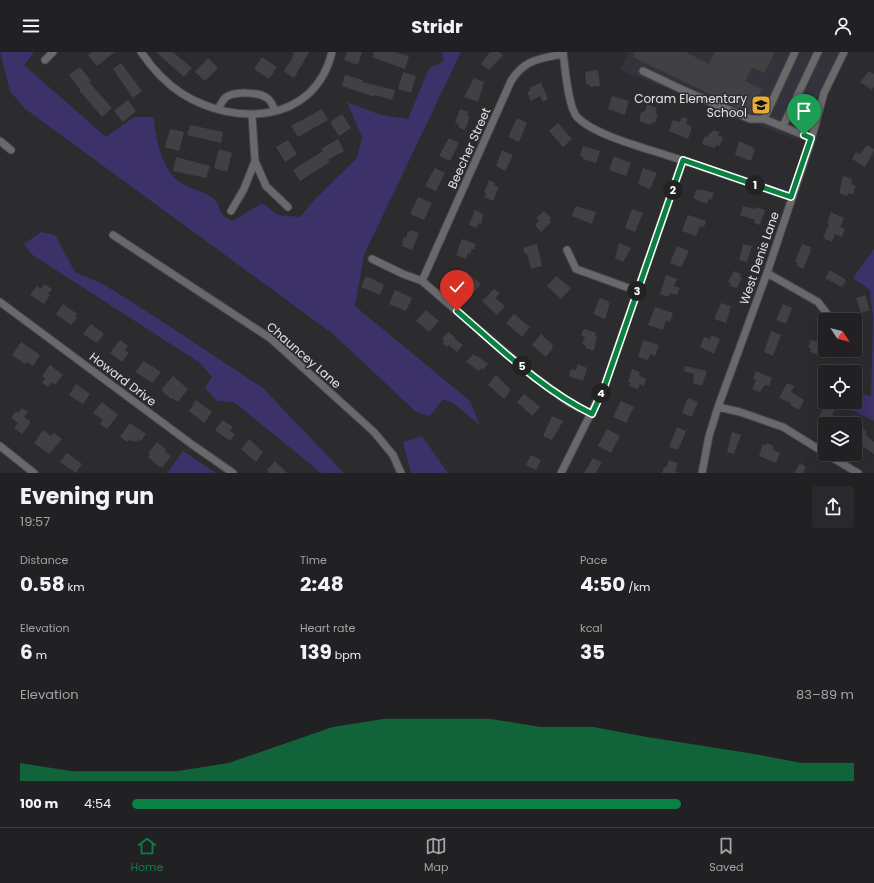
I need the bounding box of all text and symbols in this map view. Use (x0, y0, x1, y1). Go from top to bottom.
text: Stridr (411, 14, 463, 39)
icon: menu (20, 15, 42, 37)
icon: person (832, 15, 854, 37)
place label: Coram Elementary School (634, 90, 747, 121)
school or university icon: Coram Elementary School (750, 94, 772, 116)
pin (787, 94, 821, 135)
icon: arrive (793, 100, 815, 122)
street label: Beecher Street (443, 105, 495, 191)
pin: 1 (745, 175, 765, 195)
text: 1 (753, 177, 757, 193)
pin: 2 (663, 180, 683, 200)
text: 2 (670, 182, 676, 198)
street label: West Denis Lane (735, 209, 783, 307)
pin (440, 270, 474, 311)
icon: check (446, 276, 468, 298)
pin: 3 (627, 281, 647, 301)
text: 3 (634, 283, 640, 299)
north arrow (818, 313, 862, 357)
map controls (818, 313, 862, 461)
street label: Chauncey Lane (263, 318, 345, 392)
street label: Howard Drive (86, 348, 160, 410)
pin: 5 (512, 356, 532, 376)
text: 5 (518, 358, 526, 374)
button: locate (818, 365, 862, 409)
pin: 4 (591, 383, 611, 403)
text: 4 (597, 385, 605, 401)
button: layers (818, 417, 862, 461)
text: Evening run (20, 481, 154, 512)
button: share (812, 486, 854, 528)
text: 19:57 (20, 512, 50, 531)
text: Distance (20, 552, 68, 568)
text: Time (300, 552, 327, 568)
text: Pace (580, 552, 607, 568)
text: 0.58 (20, 570, 65, 598)
text: 2:48 (300, 570, 344, 598)
text: 4:50 (580, 570, 625, 598)
text: km (65, 579, 85, 595)
text: /km (625, 579, 650, 595)
text: Elevation (20, 620, 70, 636)
text: Heart rate (300, 620, 355, 636)
text: kcal (580, 620, 602, 636)
text: 6 (20, 638, 33, 666)
text: 139 (300, 638, 332, 666)
text: 35 (580, 638, 605, 666)
text: m (33, 647, 47, 663)
text: bpm (332, 647, 361, 663)
text: Elevation (20, 685, 79, 704)
text: 83–89 m (796, 685, 854, 704)
text: 100 m (20, 794, 58, 813)
text: 4:54 (84, 794, 111, 813)
tab: Home (130, 835, 163, 876)
tab: Map (424, 835, 448, 876)
tab: Saved (709, 835, 744, 876)

